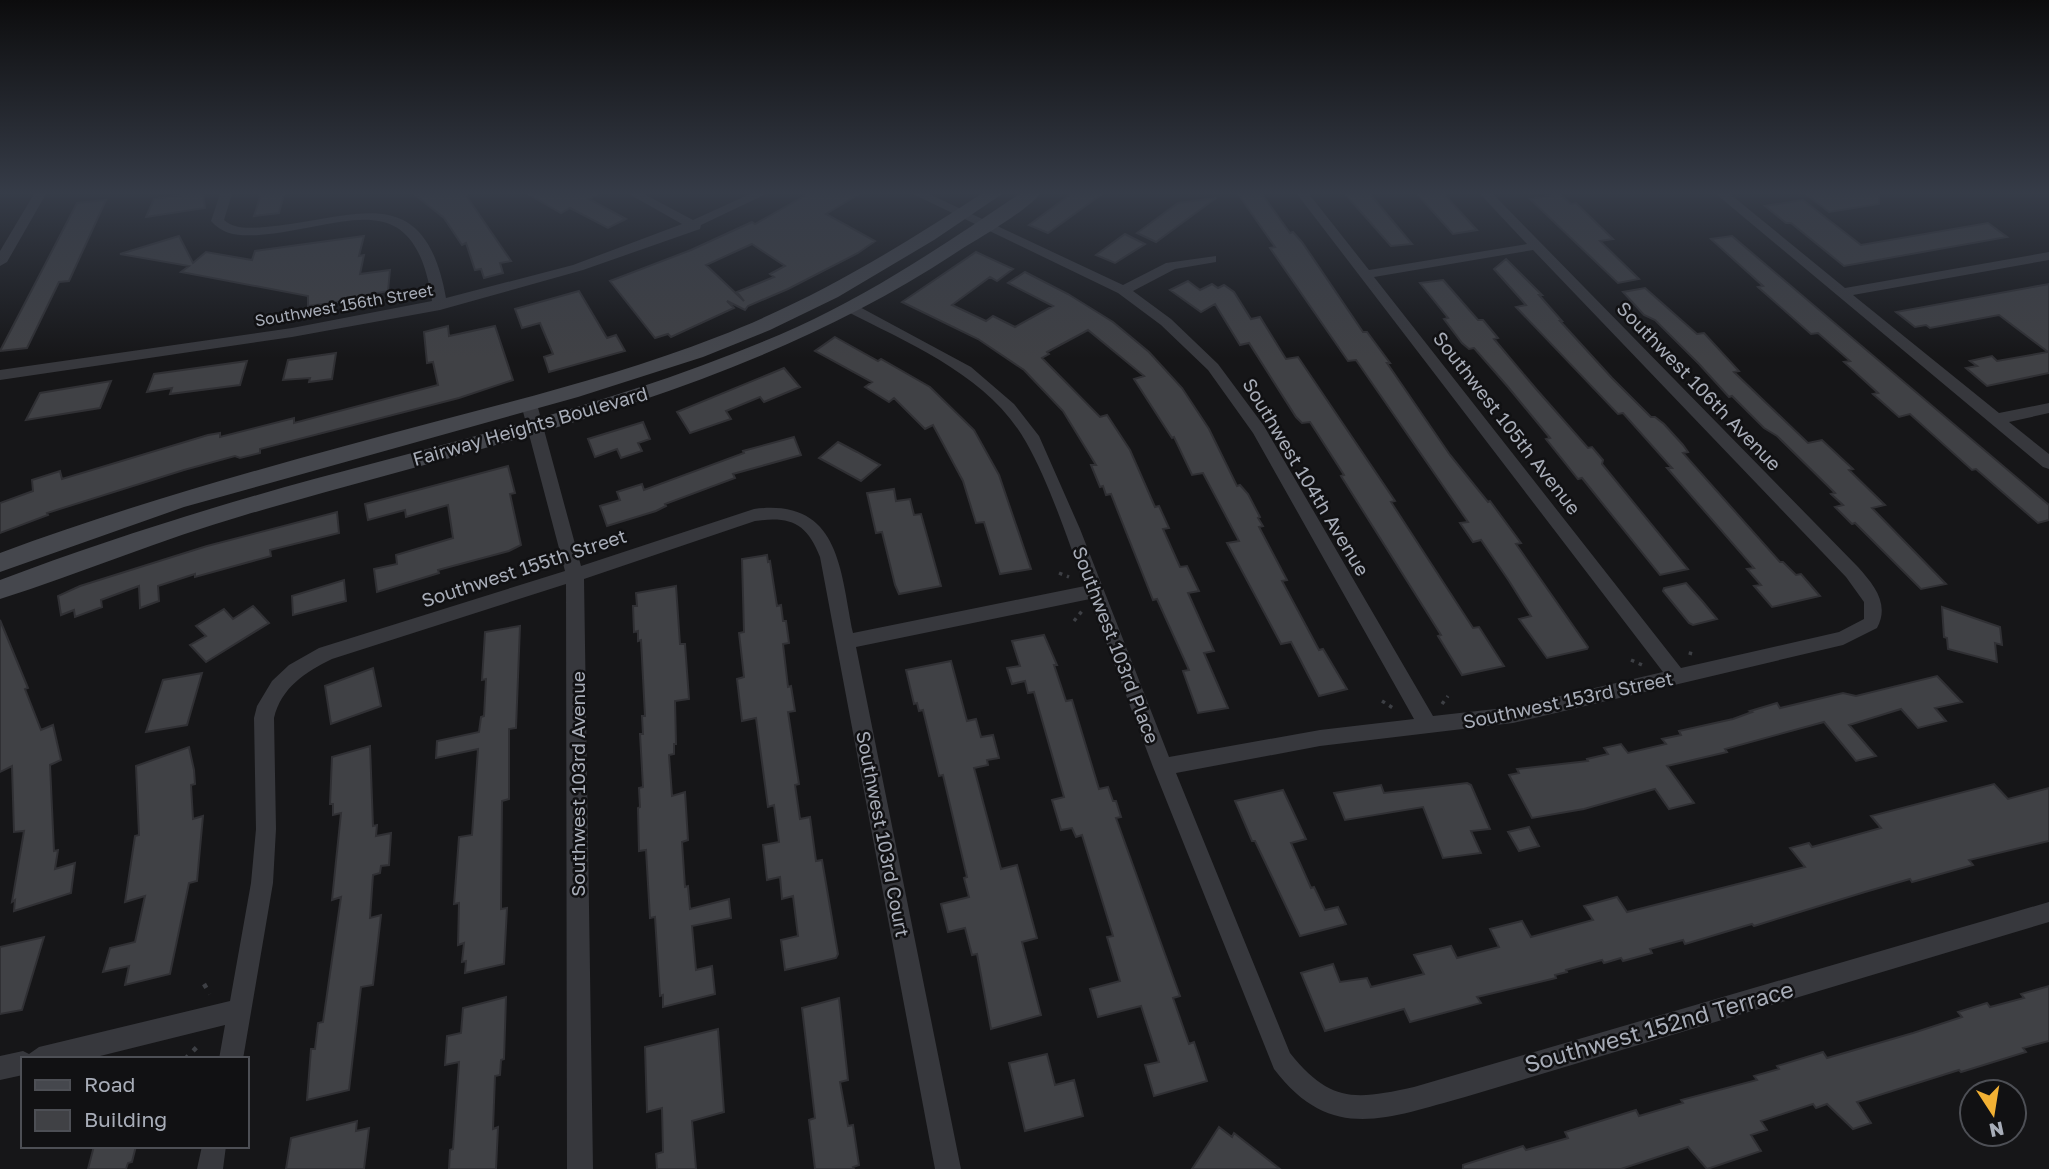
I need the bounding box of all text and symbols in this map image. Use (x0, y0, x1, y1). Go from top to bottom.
street label: Southwest 156th Street (253, 279, 435, 331)
street label: Southwest 106th Avenue (1612, 296, 1786, 475)
street label: Southwest 105th Avenue (1429, 327, 1586, 519)
street label: Southwest 104th Avenue (1238, 374, 1375, 580)
street label: Fairway Heights Boulevard (410, 381, 650, 470)
street label: Southwest 155th Street (418, 523, 629, 612)
street label: Southwest 103rd Place (1068, 543, 1165, 747)
street label: Southwest 153rd Street (1461, 666, 1675, 733)
street label: Southwest 103rd Avenue (566, 671, 589, 897)
street label: Southwest 103rd Court (852, 729, 915, 939)
street label: Southwest 152nd Terrace (1521, 974, 1796, 1078)
legend (21, 1057, 248, 1148)
text: Road (84, 1071, 135, 1097)
north arrow (1958, 1078, 2028, 1148)
text: Building (84, 1106, 167, 1132)
text: N (1987, 1117, 2006, 1143)

